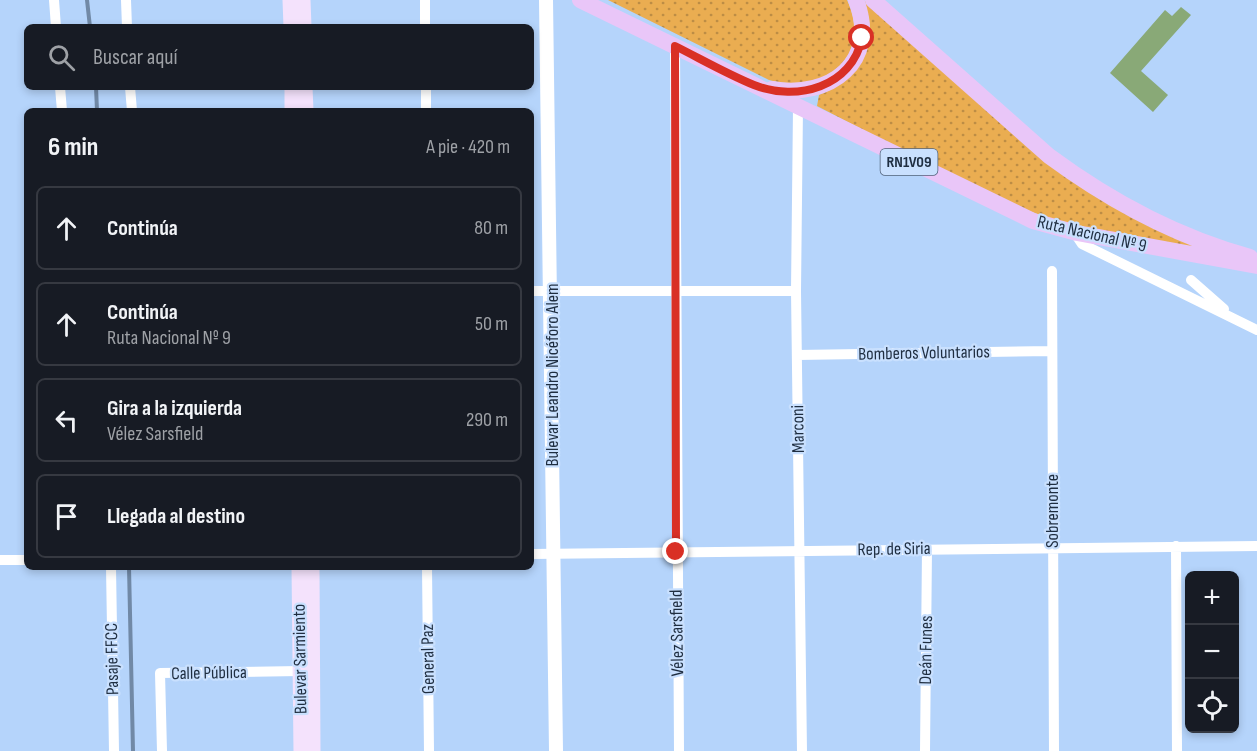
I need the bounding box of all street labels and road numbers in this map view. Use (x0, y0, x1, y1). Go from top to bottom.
road number: RN1V09 (880, 149, 938, 175)
street label: Ruta Nacional Nº 9 (1035, 211, 1149, 257)
street label: Bulevar Leandro Nicéforo Alem (542, 283, 563, 467)
street label: Bomberos Voluntarios (858, 341, 990, 365)
street label: Marconi (787, 405, 809, 453)
street label: Sobremonte (1042, 474, 1063, 548)
street label: Rep. de Siria (857, 538, 931, 560)
street label: Vélez Sarsfield (666, 590, 688, 676)
street label: Bulevar Sarmiento (289, 604, 311, 714)
street label: Deán Funes (915, 615, 937, 685)
street label: Pasaje FFCC (101, 623, 123, 695)
street label: General Paz (417, 623, 439, 694)
street label: Calle Pública (171, 662, 247, 684)

